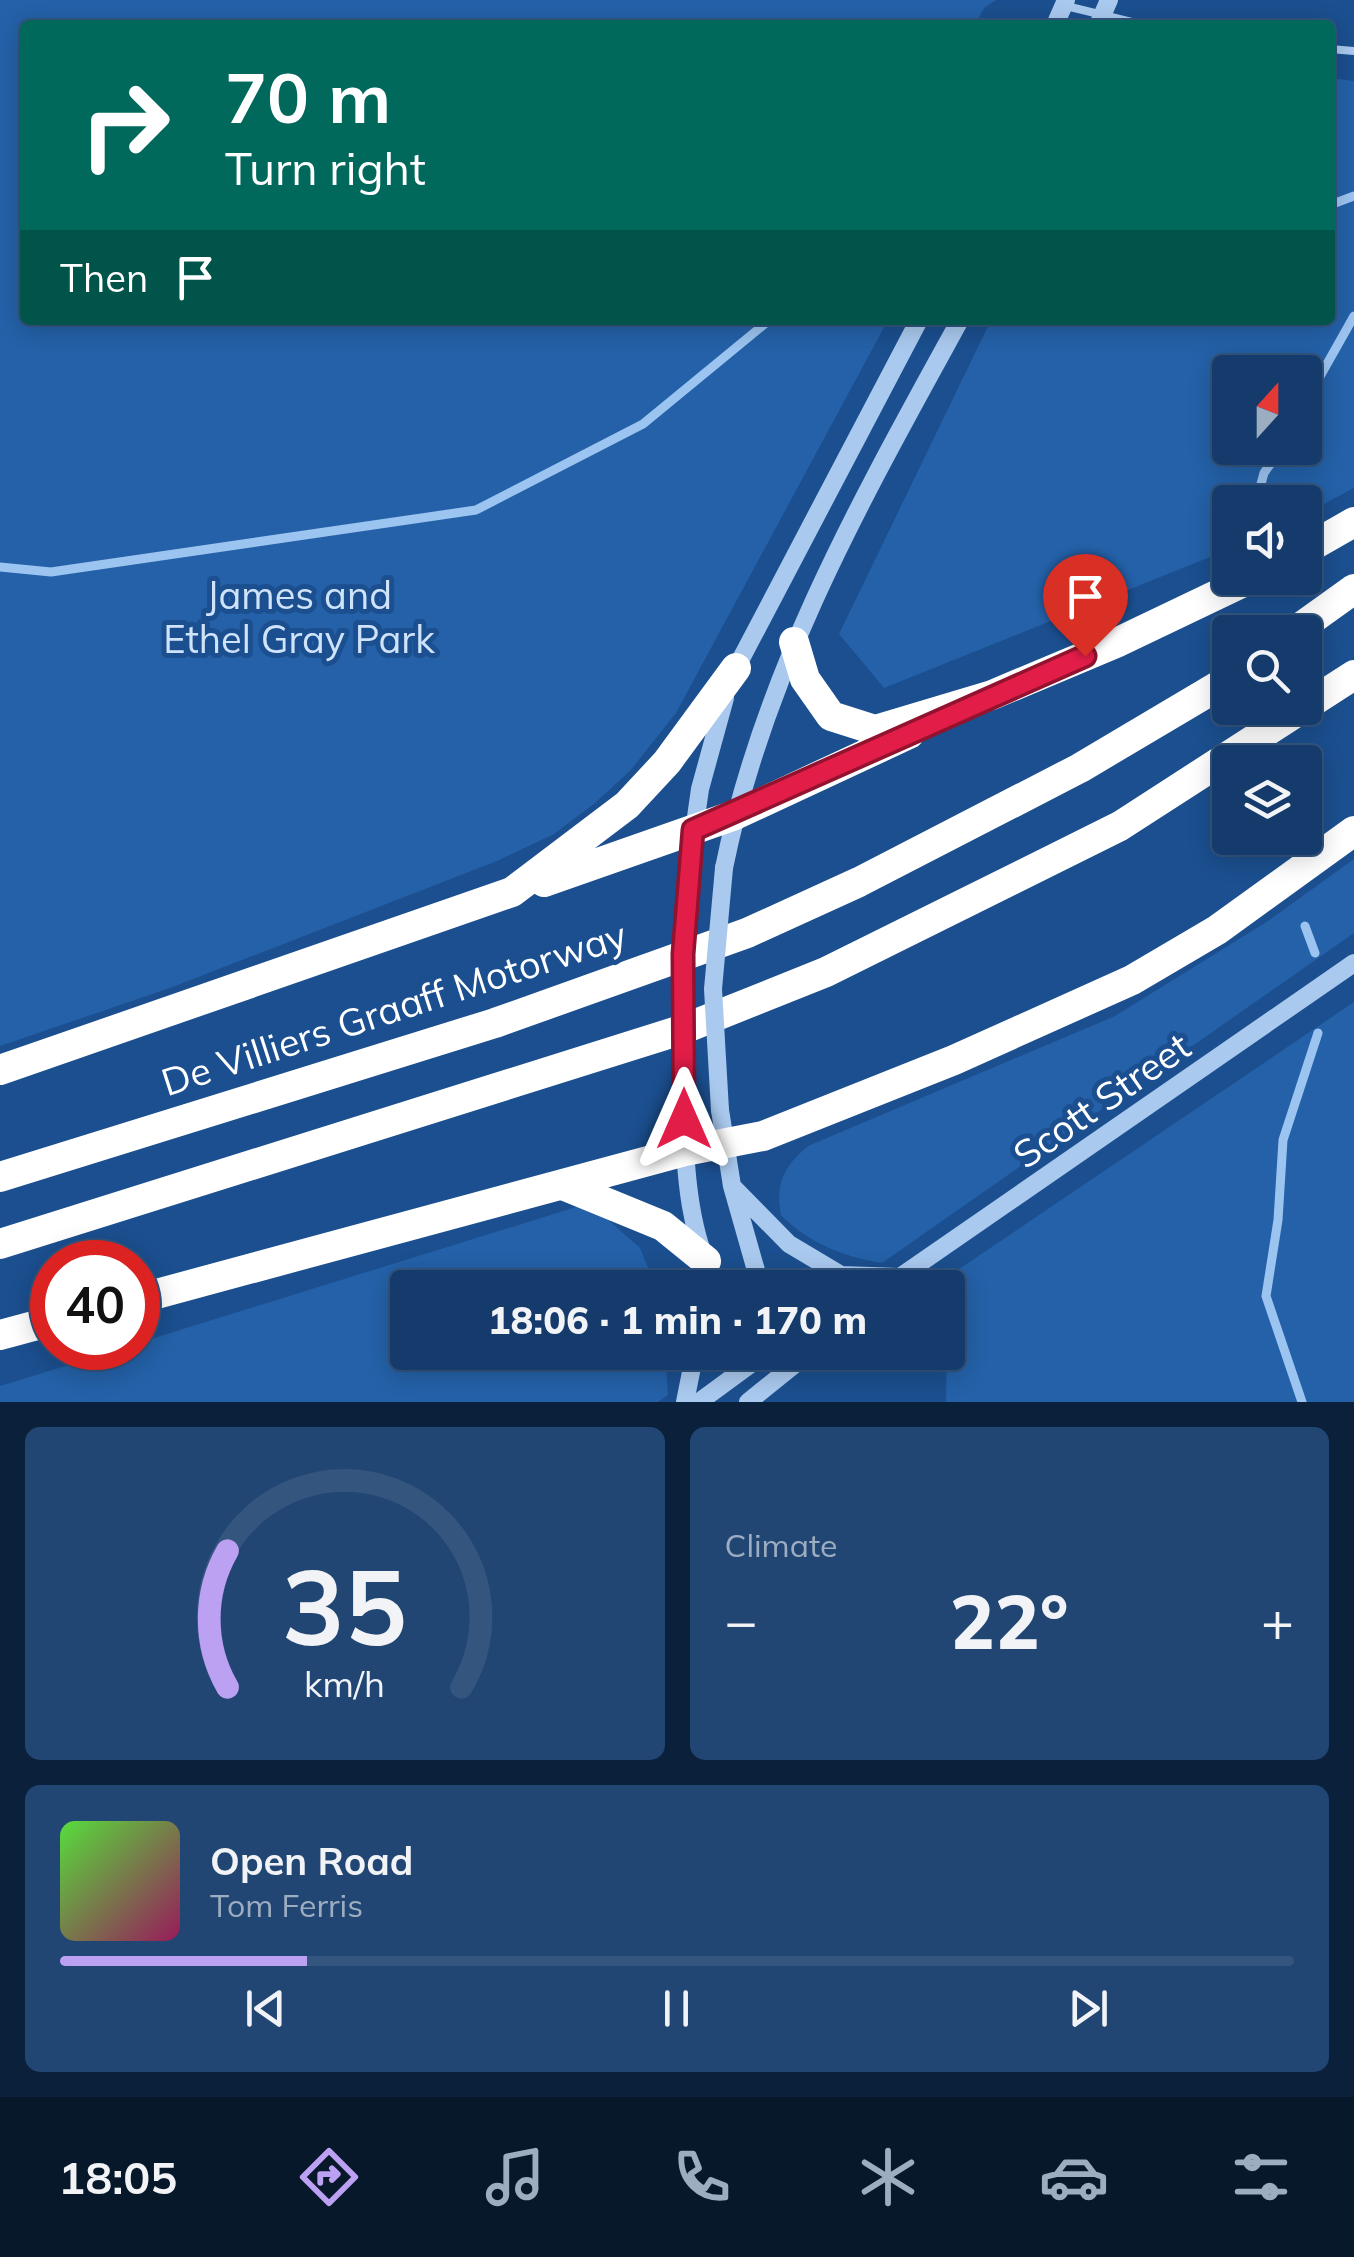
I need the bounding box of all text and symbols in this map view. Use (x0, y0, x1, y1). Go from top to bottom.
text: 70 m (225, 53, 391, 141)
icon: right (60, 60, 190, 190)
text: Turn right (225, 140, 426, 196)
icon: arrive (168, 250, 223, 305)
text: Then (60, 254, 148, 302)
north arrow (1212, 355, 1322, 465)
map controls (1212, 355, 1322, 855)
button: sound (1212, 485, 1322, 595)
pin (1043, 554, 1128, 657)
icon: arrive (1058, 569, 1113, 624)
park label: James and Ethel Gray Park (163, 571, 435, 663)
button: search (1212, 615, 1322, 725)
button: layers (1212, 745, 1322, 855)
street label: De Villiers Graaff Motorway (155, 910, 632, 1106)
street label: Scott Street (1004, 1022, 1199, 1179)
position arrow (632, 1067, 736, 1171)
speed limit sign: 40 (30, 1240, 160, 1370)
text: 18:06 · 1 min · 170 m (488, 1296, 867, 1344)
text: Climate (725, 1525, 837, 1565)
text: 35 (282, 1540, 407, 1671)
text: 22° (950, 1574, 1069, 1668)
text: − (725, 1586, 758, 1655)
text: + (1261, 1586, 1294, 1655)
text: km/h (304, 1661, 385, 1706)
text: Open Road (210, 1837, 413, 1885)
text: Tom Ferris (210, 1885, 363, 1925)
icon: previous (238, 1981, 293, 2036)
icon: pause (649, 1981, 704, 2036)
icon: next (1061, 1981, 1116, 2036)
icon: directions (294, 2142, 364, 2212)
icon: music (480, 2142, 550, 2212)
icon: phone (667, 2142, 737, 2212)
icon: climate (853, 2142, 923, 2212)
icon: car (1039, 2142, 1109, 2212)
icon: filters (1226, 2142, 1296, 2212)
text: 18:05 (58, 2149, 177, 2205)

